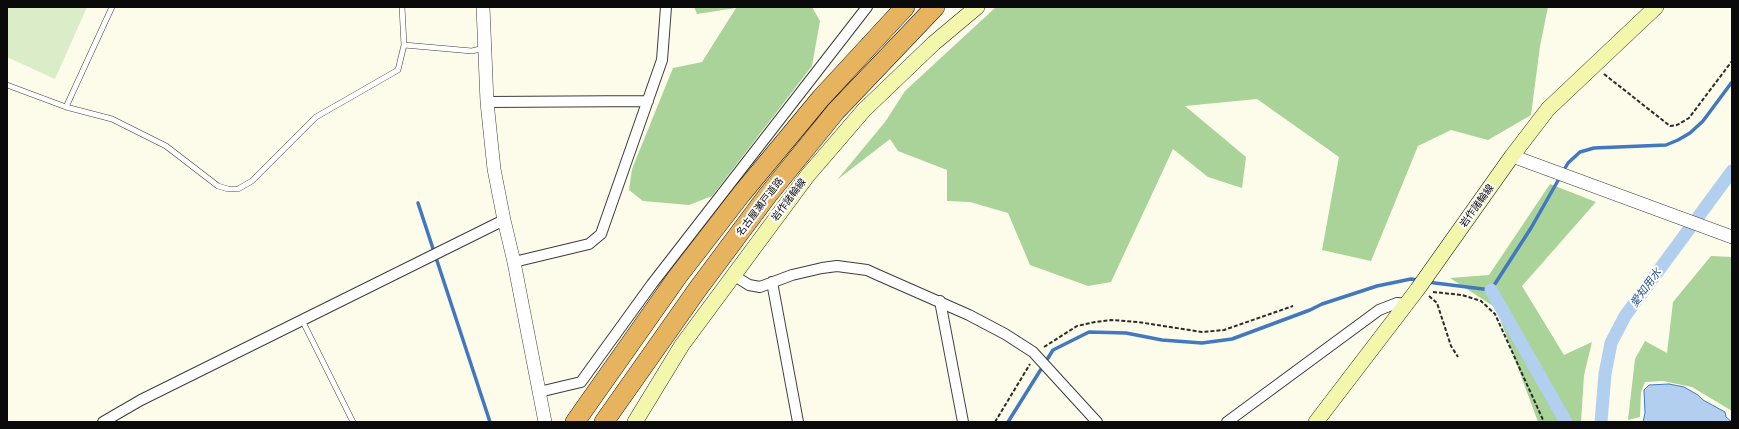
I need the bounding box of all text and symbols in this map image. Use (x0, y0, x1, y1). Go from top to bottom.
street label: 名古屋瀬戸道路 (734, 175, 786, 239)
street label: 岩作諸輪線 (769, 176, 809, 224)
street label: 岩作諸輪線 (1457, 182, 1497, 230)
water label: 愛知用水 (1628, 266, 1664, 310)

